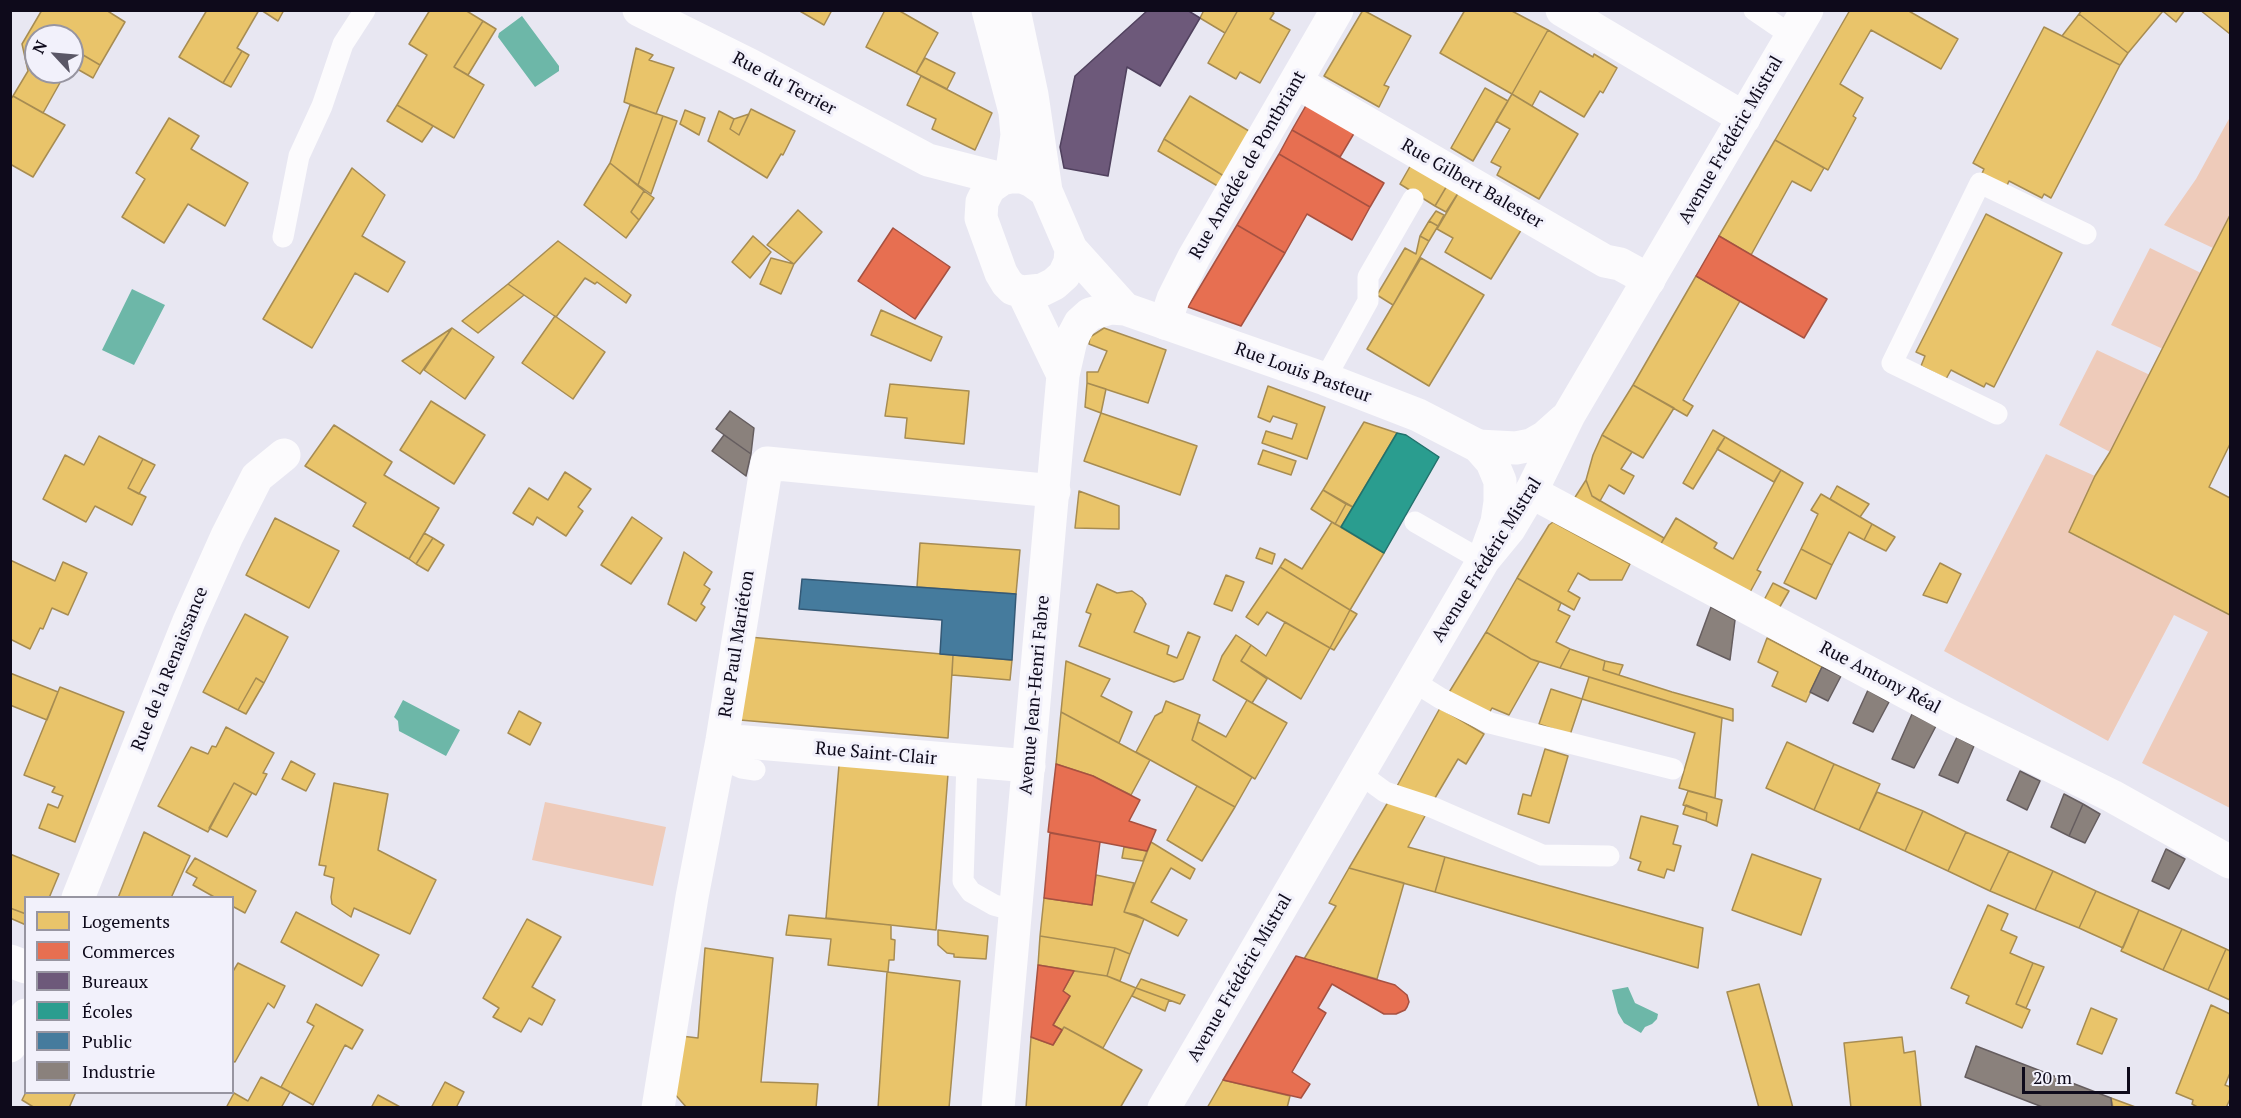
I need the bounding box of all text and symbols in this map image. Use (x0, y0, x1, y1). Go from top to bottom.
north arrow (24, 24, 84, 84)
text: N (27, 37, 52, 57)
street label: Rue du Terrier (729, 48, 839, 120)
street label: Avenue Frédéric Mistral (1674, 52, 1788, 228)
street label: Rue Amédée de Pontbriant (1185, 67, 1311, 263)
street label: Rue Gilbert Balester (1397, 135, 1547, 233)
street label: Rue Louis Pasteur (1232, 338, 1374, 408)
street label: Avenue Frédéric Mistral (1427, 474, 1547, 646)
street label: Rue Paul Mariéton (715, 569, 759, 719)
street label: Rue de la Renaissance (127, 584, 213, 754)
street label: Avenue Jean-Henri Fabre (1016, 594, 1054, 796)
street label: Rue Antony Réal (1816, 637, 1944, 719)
street label: Rue Saint-Clair (814, 738, 938, 770)
street label: Avenue Frédéric Mistral (1183, 890, 1297, 1066)
legend (24, 896, 234, 1094)
text: Logements (82, 909, 170, 933)
text: Commerces (82, 939, 175, 963)
text: Bureaux (82, 969, 148, 993)
text: Écoles (82, 999, 133, 1023)
text: Public (82, 1029, 132, 1053)
scale bar (2025, 1055, 2133, 1093)
text: Industrie (82, 1059, 155, 1083)
text: 20 m (2033, 1065, 2072, 1089)

